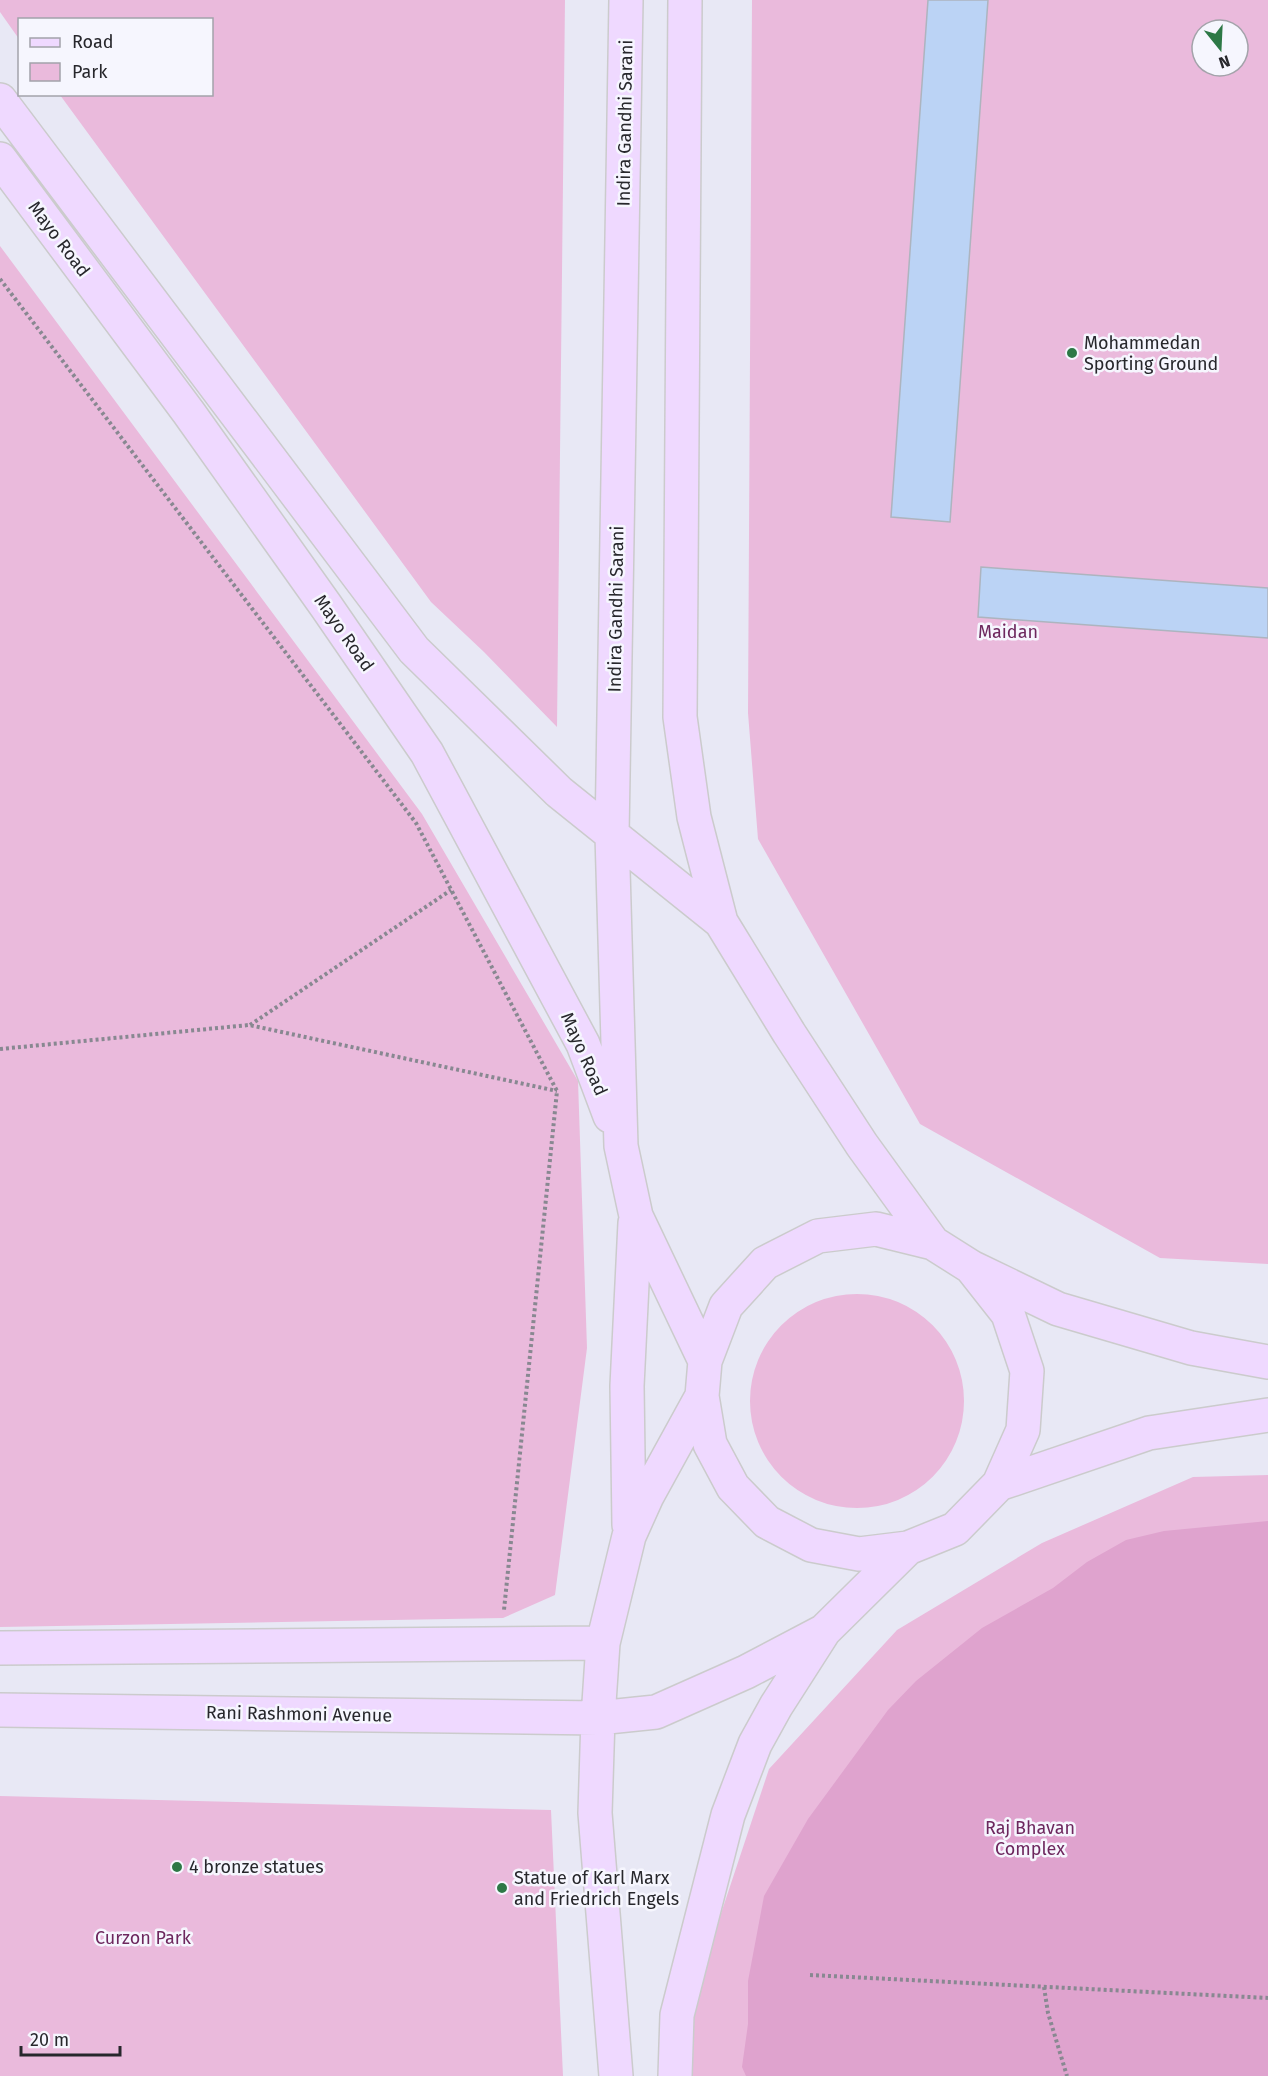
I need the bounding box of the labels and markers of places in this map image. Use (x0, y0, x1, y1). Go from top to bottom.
place label: Mohammedan Sporting Ground (1084, 332, 1218, 375)
marker: Mohammedan Sporting Ground (1065, 346, 1079, 360)
place label: 4 bronze statues (189, 1856, 324, 1878)
marker: 4 bronze statues (170, 1860, 184, 1874)
place label: Statue of Karl Marx and Friedrich Engels (514, 1867, 679, 1910)
marker: Statue of Karl Marx and Friedrich Engels (495, 1881, 509, 1895)

